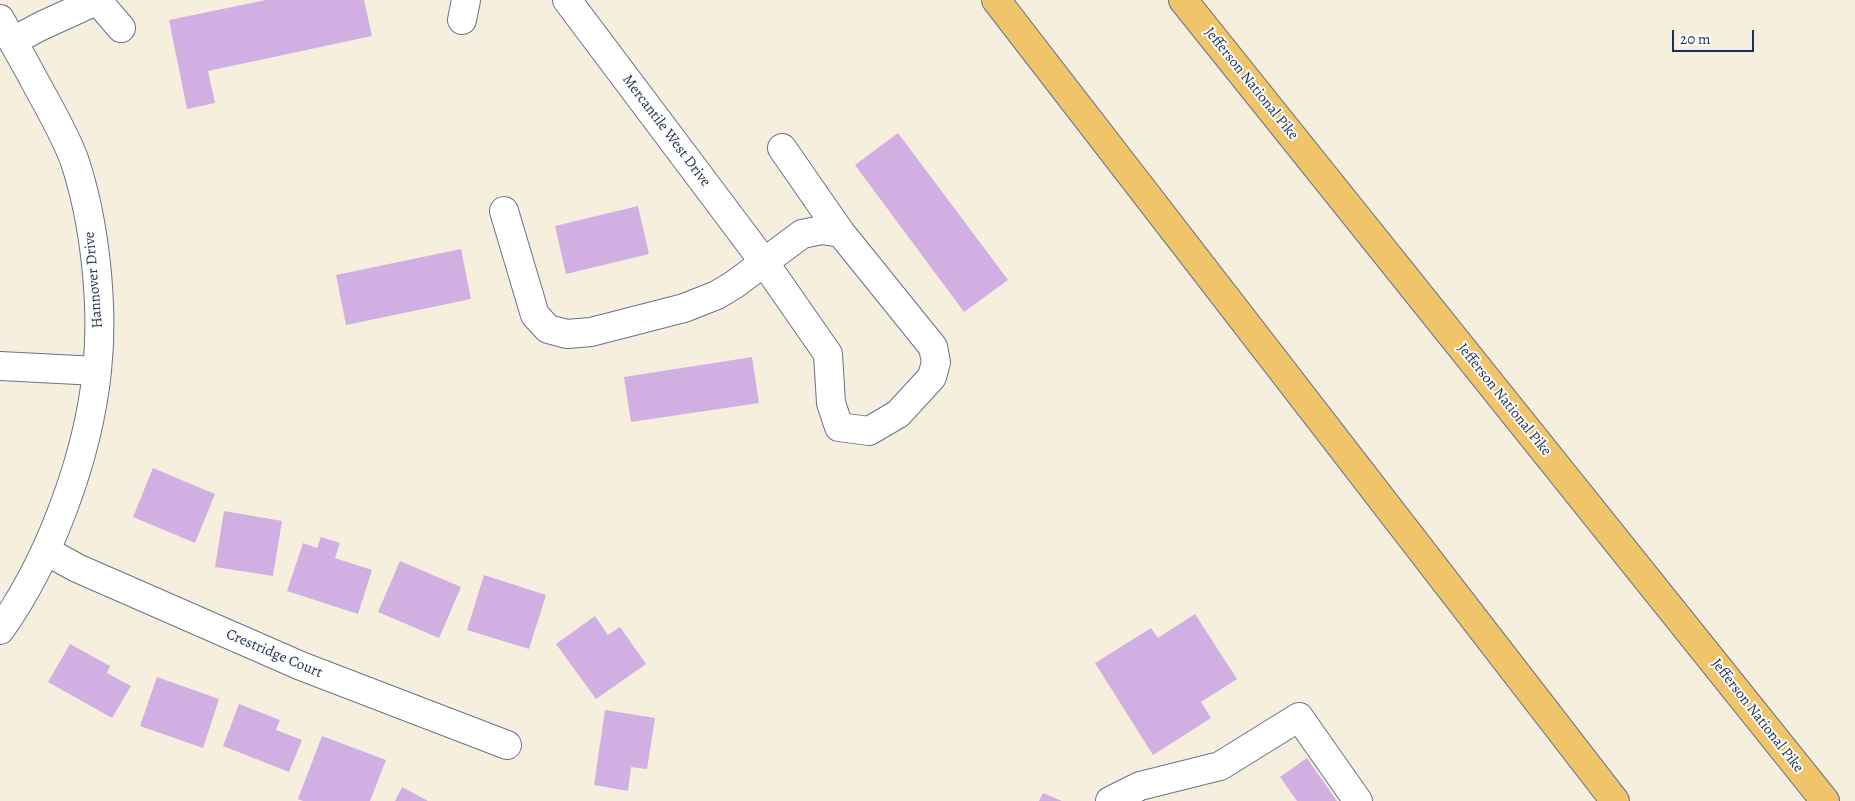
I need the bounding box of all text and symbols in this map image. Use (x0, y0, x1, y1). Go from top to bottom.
scale bar (1675, 20, 1758, 52)
street label: Jefferson National Pike (1200, 24, 1302, 144)
text: 20 m (1680, 29, 1711, 49)
street label: Mercantile West Drive (618, 71, 714, 191)
street label: Hannover Drive (81, 231, 107, 329)
street label: Jefferson National Pike (1453, 340, 1555, 460)
street label: Crestridge Court (223, 626, 325, 682)
street label: Jefferson National Pike (1707, 655, 1807, 777)

